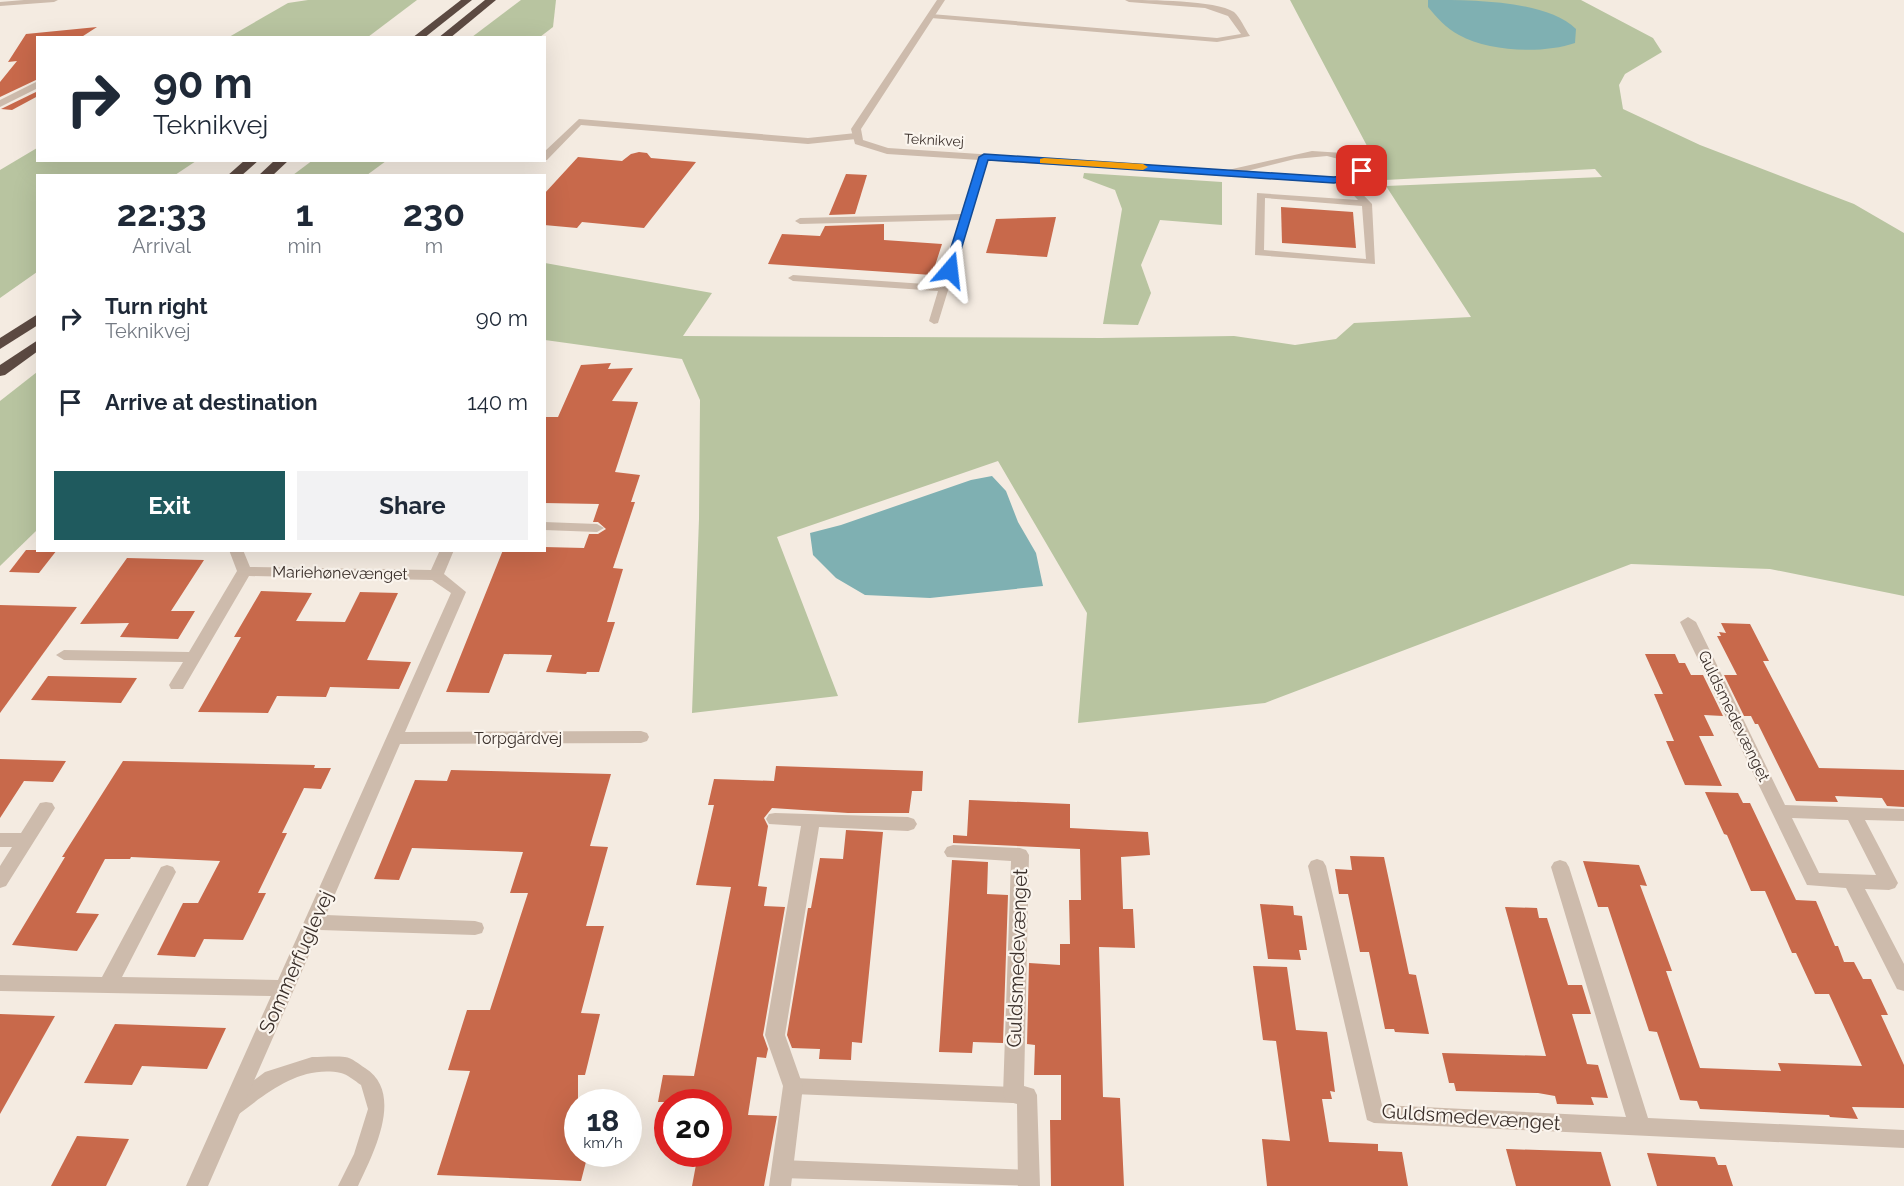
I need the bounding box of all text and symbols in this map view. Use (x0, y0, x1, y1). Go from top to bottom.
text: 90 m (153, 59, 253, 108)
icon: right (54, 60, 132, 138)
text: Teknikvej (153, 109, 268, 140)
street label: Teknikvej (904, 130, 964, 150)
pin (1336, 145, 1387, 196)
icon: arrive (1345, 154, 1378, 187)
text: 22:33 (117, 192, 207, 234)
text: 1 (296, 192, 313, 234)
text: 230 (403, 192, 465, 234)
text: Arrival (132, 234, 191, 258)
text: min (287, 234, 322, 258)
text: m (425, 234, 443, 258)
position arrow (918, 238, 982, 302)
text: Turn right (105, 293, 208, 319)
icon: right (54, 302, 87, 335)
text: 90 m (476, 305, 528, 331)
text: Teknikvej (105, 319, 190, 343)
icon: arrive (54, 386, 87, 419)
text: Arrive at destination (105, 389, 318, 415)
text: 140 m (467, 389, 528, 415)
button: Exit (54, 471, 285, 540)
button: Share (297, 471, 528, 540)
street label: Mariehønevænget (272, 562, 409, 584)
street label: Guldsmedevænget (1694, 647, 1774, 785)
street label: Torpgårdvej (474, 729, 562, 748)
street label: Guldsmedevænget (1002, 868, 1032, 1048)
street label: Sommerfuglevej (254, 887, 338, 1037)
speed limit sign: 20 (654, 1089, 732, 1167)
street label: Guldsmedevænget (1381, 1099, 1561, 1135)
text: 18 (587, 1103, 619, 1138)
text: km/h (583, 1134, 623, 1152)

